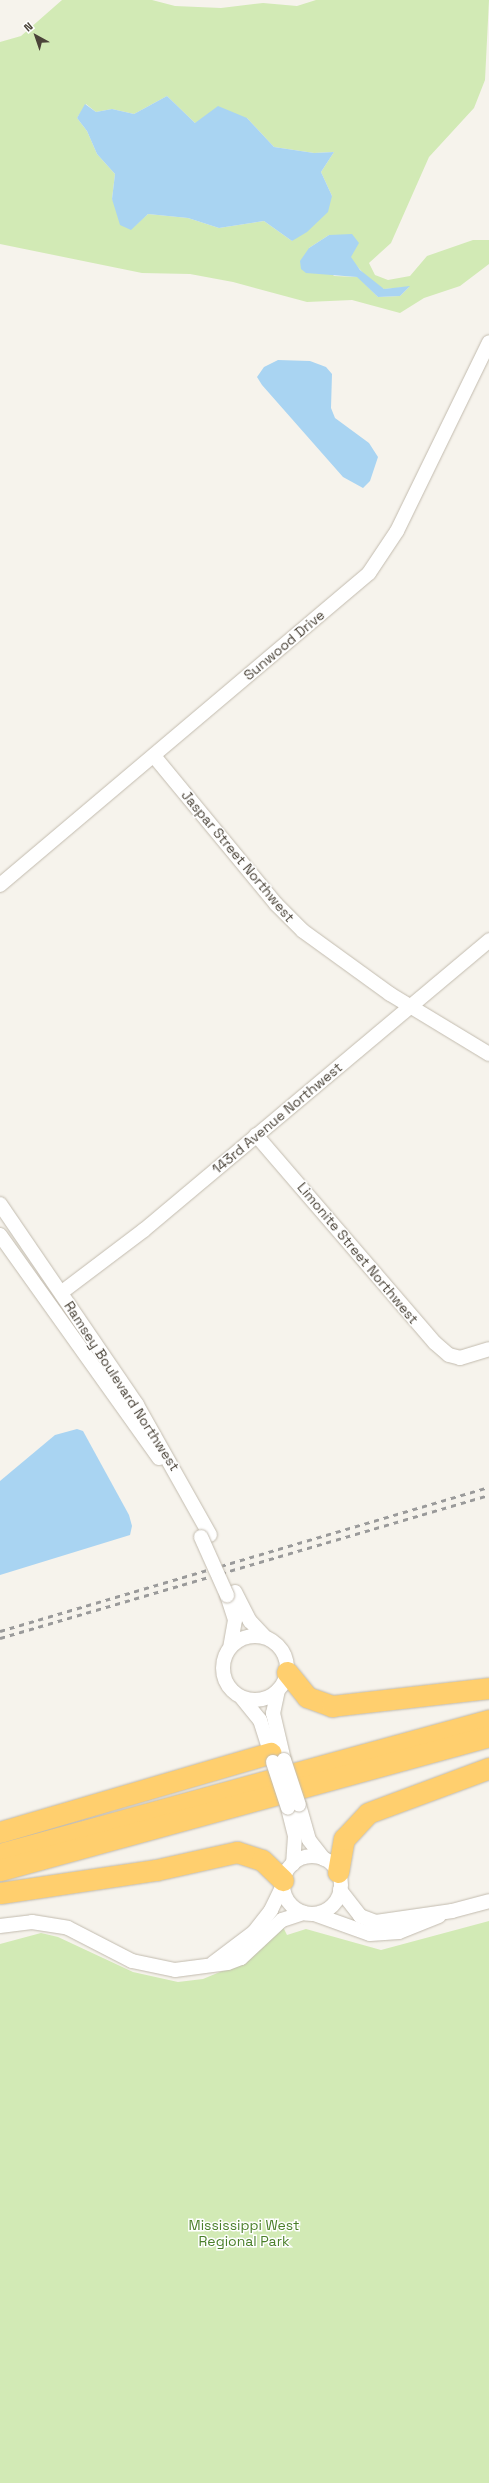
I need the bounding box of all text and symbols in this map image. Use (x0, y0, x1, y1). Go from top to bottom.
north arrow (16, 16, 56, 56)
text: N (21, 19, 36, 35)
street label: Sunwood Drive (240, 606, 328, 684)
street label: Jaspar Street Northwest (178, 787, 298, 925)
street label: 143rd Avenue Northwest (208, 1059, 346, 1177)
street label: Limonite Street Northwest (294, 1179, 422, 1327)
street label: Ramsey Boulevard Northwest (61, 1298, 183, 1474)
park label: Mississippi West Regional Park (189, 2217, 299, 2250)

